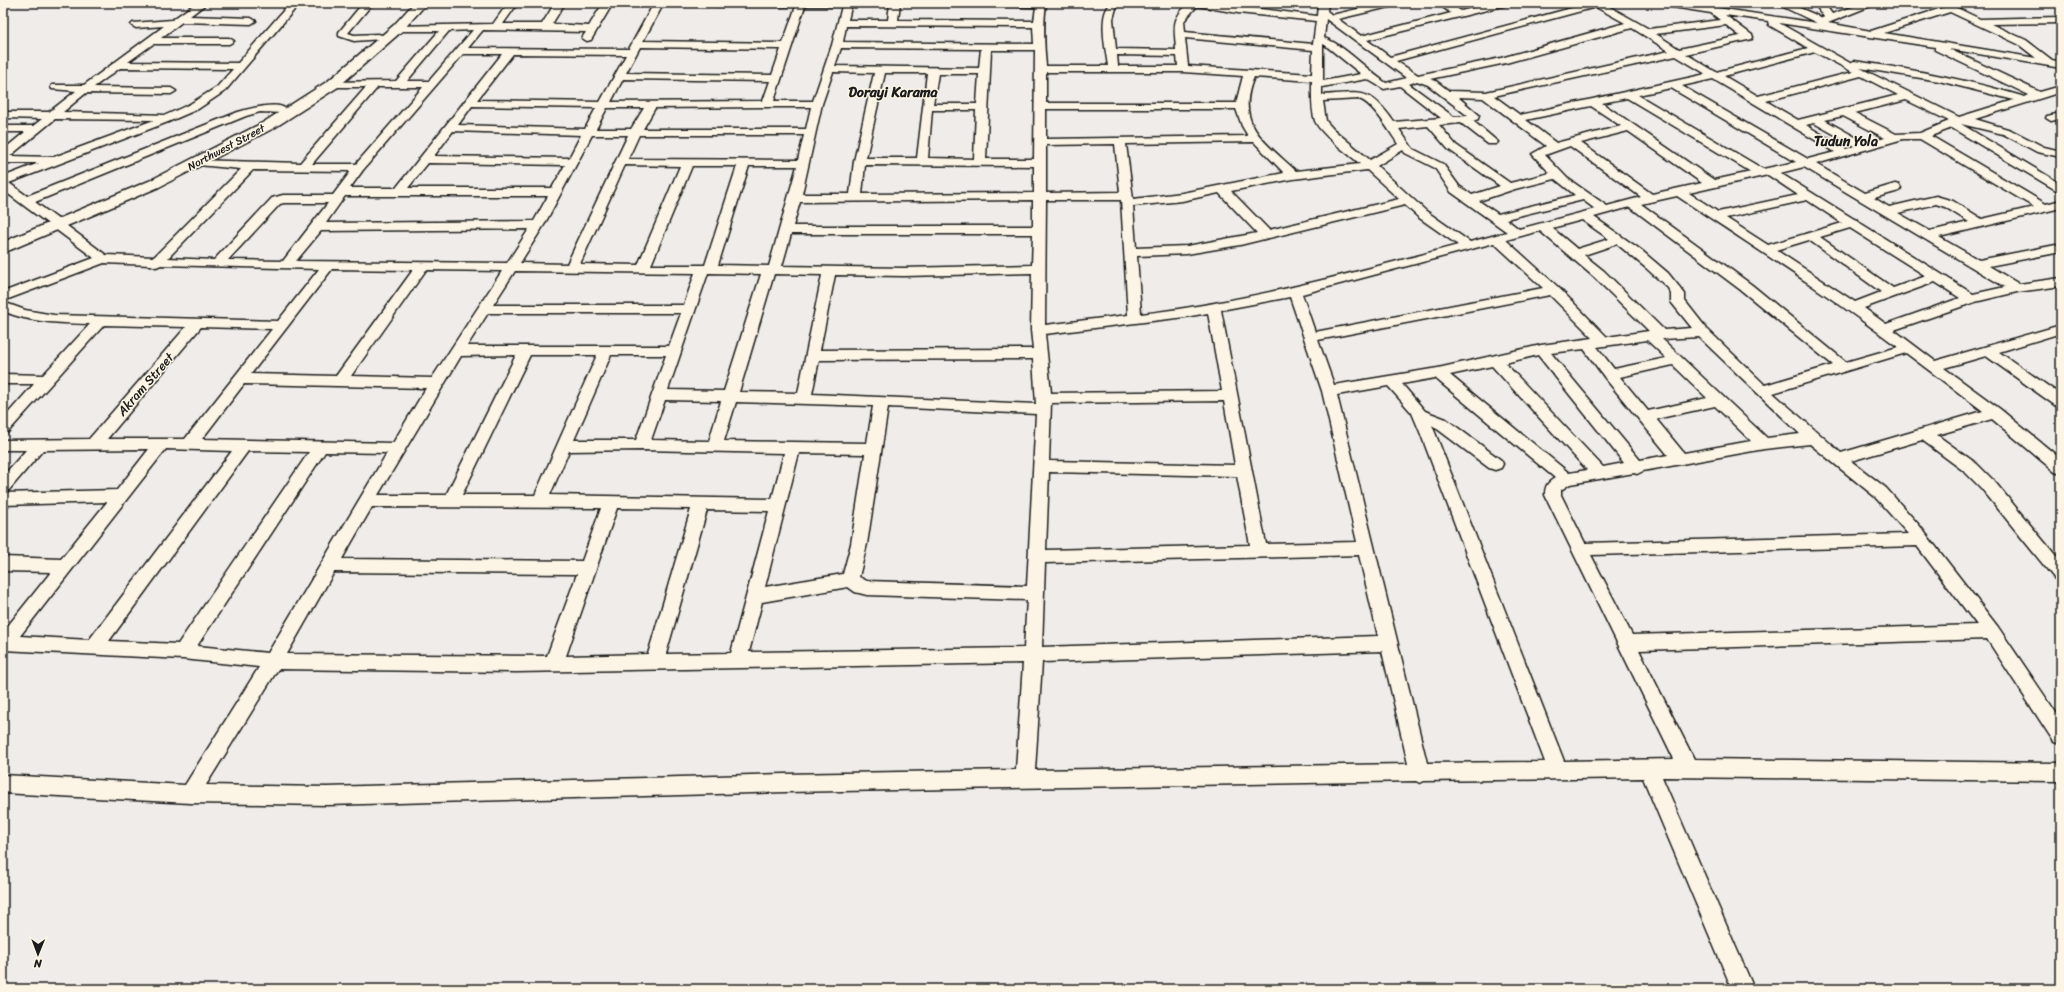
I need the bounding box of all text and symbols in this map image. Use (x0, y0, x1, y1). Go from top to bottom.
district label: Dorayi Karama (848, 80, 939, 105)
street label: Northwest Street (184, 119, 269, 176)
district label: Tudun Yola (1814, 129, 1878, 154)
street label: Akram Street (110, 347, 180, 422)
north arrow (18, 934, 58, 974)
text: N (33, 954, 43, 973)

